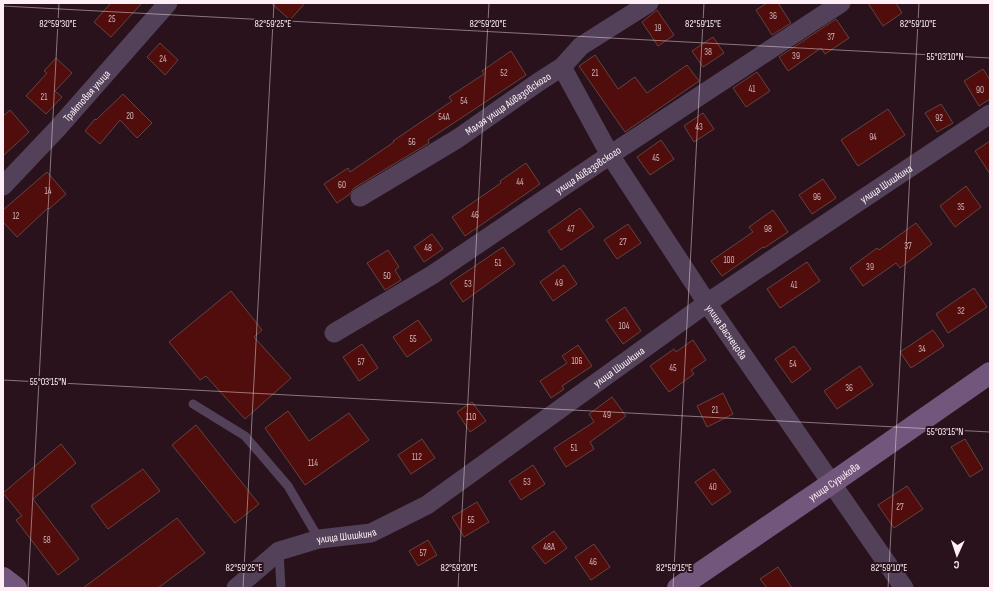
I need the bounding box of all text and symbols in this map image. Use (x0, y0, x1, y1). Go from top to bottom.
house number: 36 (769, 11, 777, 22)
house number: 25 (108, 14, 116, 25)
text: 82°59'30"E (39, 18, 77, 30)
text: 82°59'25"E (255, 18, 291, 30)
text: 82°59'20"E (469, 18, 507, 30)
text: 82°59'15"E (685, 18, 721, 30)
text: 82°59'10"E (900, 18, 936, 30)
house number: 19 (654, 23, 662, 34)
house number: 37 (827, 32, 835, 43)
house number: 38 (704, 47, 712, 58)
house number: 39 (792, 51, 800, 62)
text: 55°03'10"N (926, 51, 964, 63)
house number: 24 (159, 54, 167, 65)
street label: Трактовая улица (60, 67, 113, 124)
house number: 52 (500, 68, 508, 79)
house number: 21 (592, 68, 599, 79)
street label: Малая улица Айвазовского (463, 69, 553, 138)
house number: 41 (749, 84, 756, 95)
house number: 90 (976, 85, 984, 96)
house number: 21 (41, 92, 48, 103)
house number: 54 (460, 96, 468, 107)
house number: 20 (126, 111, 134, 122)
house number: 54А (438, 112, 450, 123)
house number: 92 (935, 113, 943, 124)
house number: 43 (695, 122, 703, 133)
house number: 94 (869, 132, 877, 143)
house number: 56 (408, 137, 416, 148)
street label: улица Айвазовского (553, 143, 624, 197)
house number: 45 (652, 153, 660, 164)
street label: улица Шишкина (857, 161, 915, 205)
house number: 44 (516, 177, 524, 188)
house number: 60 (338, 180, 346, 191)
house number: 14 (45, 186, 52, 197)
house number: 96 (813, 192, 821, 203)
house number: 35 (957, 202, 965, 213)
house number: 46 (471, 210, 479, 221)
house number: 12 (13, 211, 20, 222)
house number: 47 (567, 224, 575, 235)
house number: 98 (764, 224, 772, 235)
house number: 27 (619, 237, 627, 248)
house number: 37 (904, 241, 912, 252)
house number: 48 (424, 243, 432, 254)
house number: 100 (723, 255, 735, 266)
house number: 51 (495, 258, 502, 269)
house number: 39 (866, 262, 874, 273)
house number: 50 (383, 271, 391, 282)
house number: 49 (555, 278, 563, 289)
house number: 53 (464, 279, 472, 290)
house number: 41 (791, 280, 798, 291)
street label: улица Васнецова (703, 302, 750, 362)
house number: 32 (957, 306, 965, 317)
house number: 104 (619, 321, 630, 332)
house number: 55 (409, 334, 417, 345)
street label: улица Шишкина (591, 344, 647, 389)
house number: 34 (918, 344, 926, 355)
house number: 106 (571, 356, 583, 367)
house number: 57 (357, 357, 365, 368)
house number: 54 (789, 359, 797, 370)
house number: 45 (669, 363, 677, 374)
text: 55°03'15"N (30, 376, 66, 388)
house number: 36 (845, 383, 853, 394)
house number: 21 (712, 405, 719, 416)
house number: 49 (603, 410, 611, 421)
house number: 110 (466, 412, 476, 423)
text: 55°03'15"N (927, 426, 963, 438)
house number: 51 (571, 443, 578, 454)
house number: 112 (412, 452, 422, 463)
house number: 114 (308, 458, 318, 469)
street label: улица Сурикова (806, 459, 862, 504)
house number: 53 (523, 477, 531, 488)
house number: 40 (709, 482, 717, 493)
house number: 27 (896, 502, 904, 513)
house number: 55 (467, 515, 475, 526)
street label: улица Шишкина (315, 525, 379, 546)
house number: 58 (43, 535, 51, 546)
north arrow (937, 535, 977, 575)
house number: 48А (543, 542, 555, 553)
house number: 57 (419, 548, 427, 559)
house number: 46 (589, 557, 597, 568)
text: С (953, 558, 960, 571)
text: 82°59'25"E (226, 562, 262, 574)
text: 82°59'20"E (440, 562, 478, 574)
text: 82°59'15"E (656, 562, 692, 574)
text: 82°59'10"E (871, 562, 907, 574)

